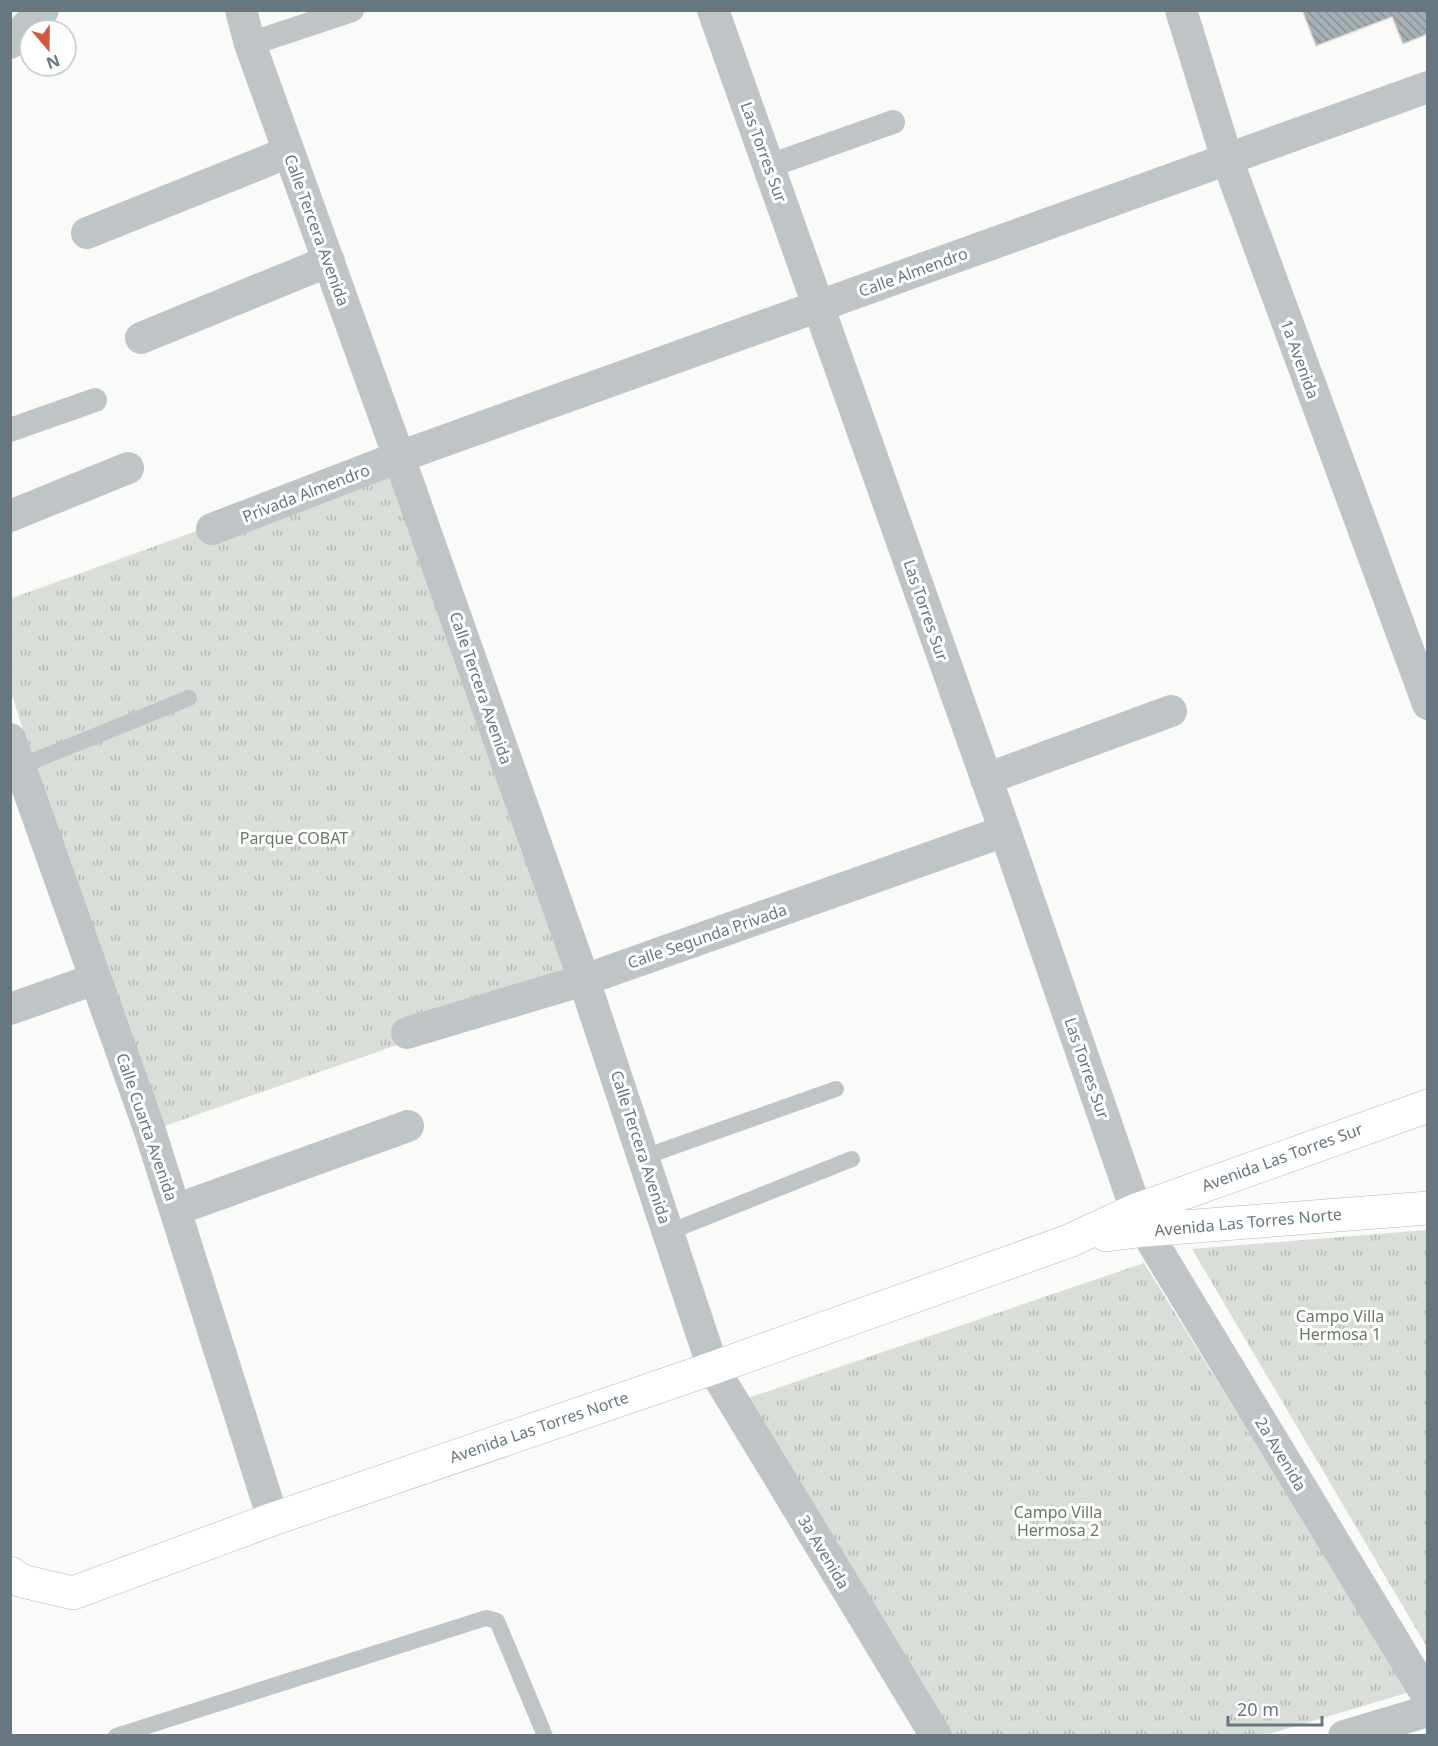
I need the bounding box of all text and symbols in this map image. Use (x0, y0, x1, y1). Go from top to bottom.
north arrow (18, 18, 78, 78)
text: N (43, 50, 63, 75)
street label: Las Torres Sur (736, 99, 793, 206)
street label: Calle Tercera Avenida (279, 151, 355, 309)
street label: Calle Almendro (855, 242, 971, 302)
street label: 1a Avenida (1276, 316, 1324, 402)
street label: Privada Almendro (239, 459, 373, 527)
street label: Las Torres Sur (898, 556, 954, 664)
street label: Calle Tercera Avenida (445, 609, 517, 767)
park label: Parque COBAT (240, 827, 348, 849)
street label: Calle Segunda Privada (624, 898, 790, 974)
street label: Las Torres Sur (1059, 1014, 1115, 1122)
street label: Calle Cuarta Avenida (111, 1050, 183, 1204)
street label: Calle Tercera Avenida (606, 1068, 676, 1226)
street label: Avenida Las Torres Sur (1198, 1117, 1366, 1196)
street label: Avenida Las Torres Norte (1153, 1203, 1343, 1241)
park label: Campo Villa Hermosa 1 (1296, 1305, 1384, 1345)
street label: Avenida Las Torres Norte (447, 1386, 631, 1468)
street label: 2a Avenida (1250, 1413, 1312, 1495)
park label: Campo Villa Hermosa 2 (1014, 1501, 1102, 1541)
street label: 3a Avenida (793, 1511, 855, 1593)
scale bar (1228, 1689, 1322, 1727)
text: 20 m (1237, 1697, 1279, 1721)

